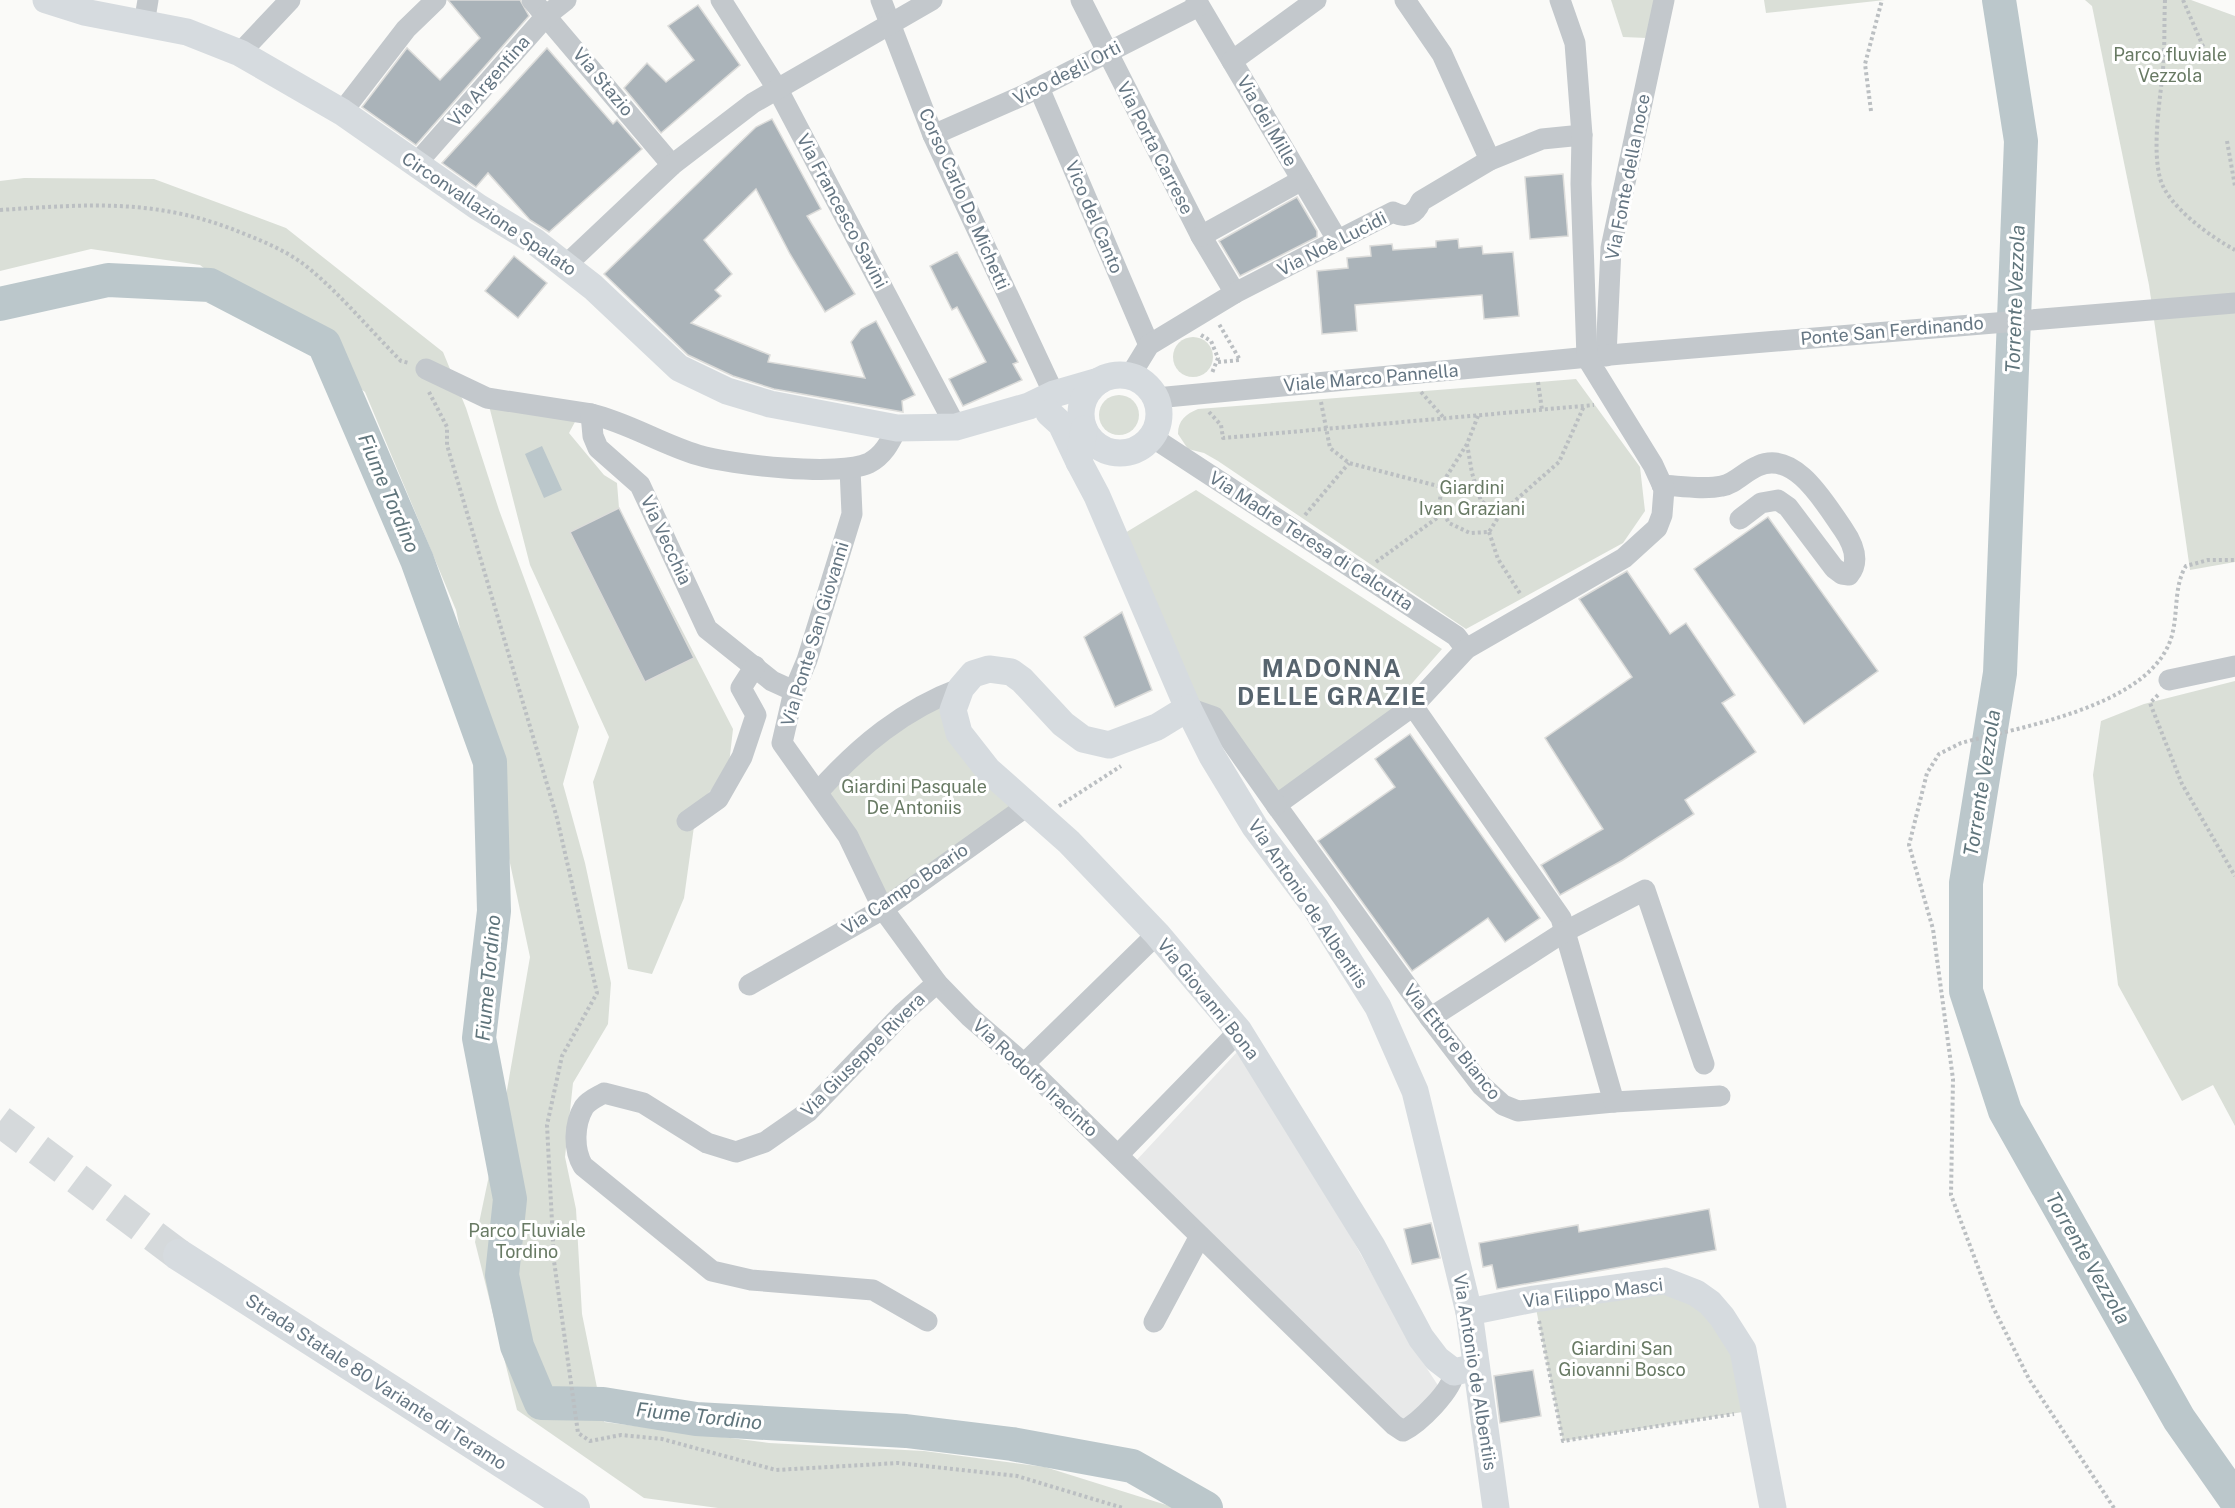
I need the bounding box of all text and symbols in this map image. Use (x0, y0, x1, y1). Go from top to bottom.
street label: Via Argentina (443, 31, 534, 130)
street label: Vico degli Orti (1009, 36, 1124, 109)
street label: Via Stazio (569, 43, 638, 120)
park label: Parco fluviale Vezzola (2113, 44, 2227, 86)
street label: Via dei Mille (1233, 72, 1302, 170)
street label: Via Porta Carrese (1113, 78, 1198, 218)
street label: Via Fonte della noce (1601, 92, 1654, 262)
street label: Corso Carlo De Michetti (915, 105, 1014, 293)
street label: Via Francesco Savini (793, 130, 892, 292)
street label: Circonvallazione Spalato (398, 147, 580, 280)
street label: Vico del Canto (1061, 157, 1128, 276)
street label: Via Noè Lucidi (1274, 207, 1390, 280)
water label: Torrente Vezzola (2000, 225, 2030, 373)
street label: Ponte San Ferdinando (1799, 312, 1984, 349)
street label: Viale Marco Pannella (1283, 359, 1459, 396)
water label: Fiume Tordino (353, 430, 425, 556)
street label: Via Madre Teresa di Calcutta (1205, 467, 1417, 614)
park label: Giardini Ivan Graziani (1419, 477, 1525, 519)
street label: Via Vecchia (637, 492, 696, 588)
street label: Via Ponte San Giovanni (776, 539, 853, 729)
district label: MADONNA DELLE GRAZIE (1237, 654, 1427, 710)
water label: Torrente Vezzola (1959, 708, 2005, 858)
park label: Giardini Pasquale De Antoniis (841, 776, 987, 818)
street label: Via Antonio de Albentiis (1244, 815, 1373, 992)
street label: Via Campo Boario (838, 839, 972, 939)
water label: Fiume Tordino (471, 914, 505, 1042)
street label: Via Giovanni Bona (1153, 934, 1264, 1063)
street label: Via Ettore Bianco (1399, 980, 1505, 1104)
street label: Via Giuseppe Rivera (796, 988, 929, 1121)
street label: Via Rodolfo Iracinto (968, 1014, 1102, 1141)
water label: Torrente Vezzola (2041, 1188, 2135, 1328)
park label: Parco Fluviale Tordino (468, 1220, 586, 1262)
street label: Via Antonio de Albentiis (1450, 1272, 1501, 1472)
street label: Via Filippo Masci (1522, 1273, 1664, 1312)
street label: Strada Statale 80 Variante di Teramo (242, 1289, 511, 1474)
park label: Giardini San Giovanni Bosco (1558, 1338, 1686, 1380)
water label: Fiume Tordino (635, 1397, 763, 1435)

